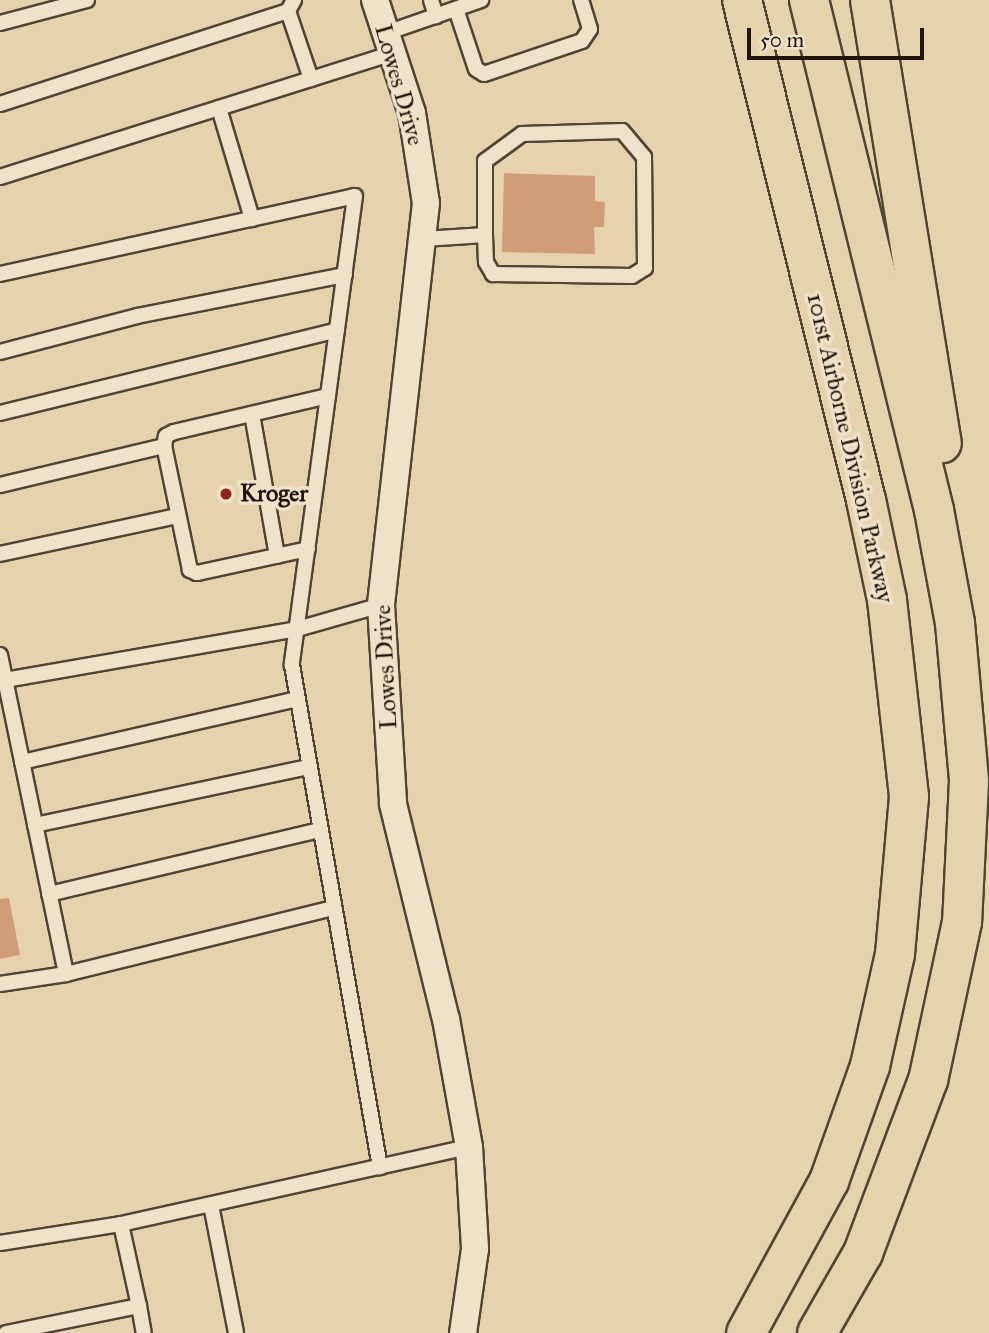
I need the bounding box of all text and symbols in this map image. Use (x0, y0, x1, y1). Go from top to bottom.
scale bar (751, 14, 928, 58)
street label: Lowes Drive (368, 21, 430, 149)
text: 50 m (760, 27, 804, 53)
street label: 101st Airborne Division Parkway (800, 290, 900, 606)
place label: Kroger (240, 480, 308, 508)
marker: Kroger (218, 486, 234, 502)
street label: Lowes Drive (368, 604, 404, 730)

